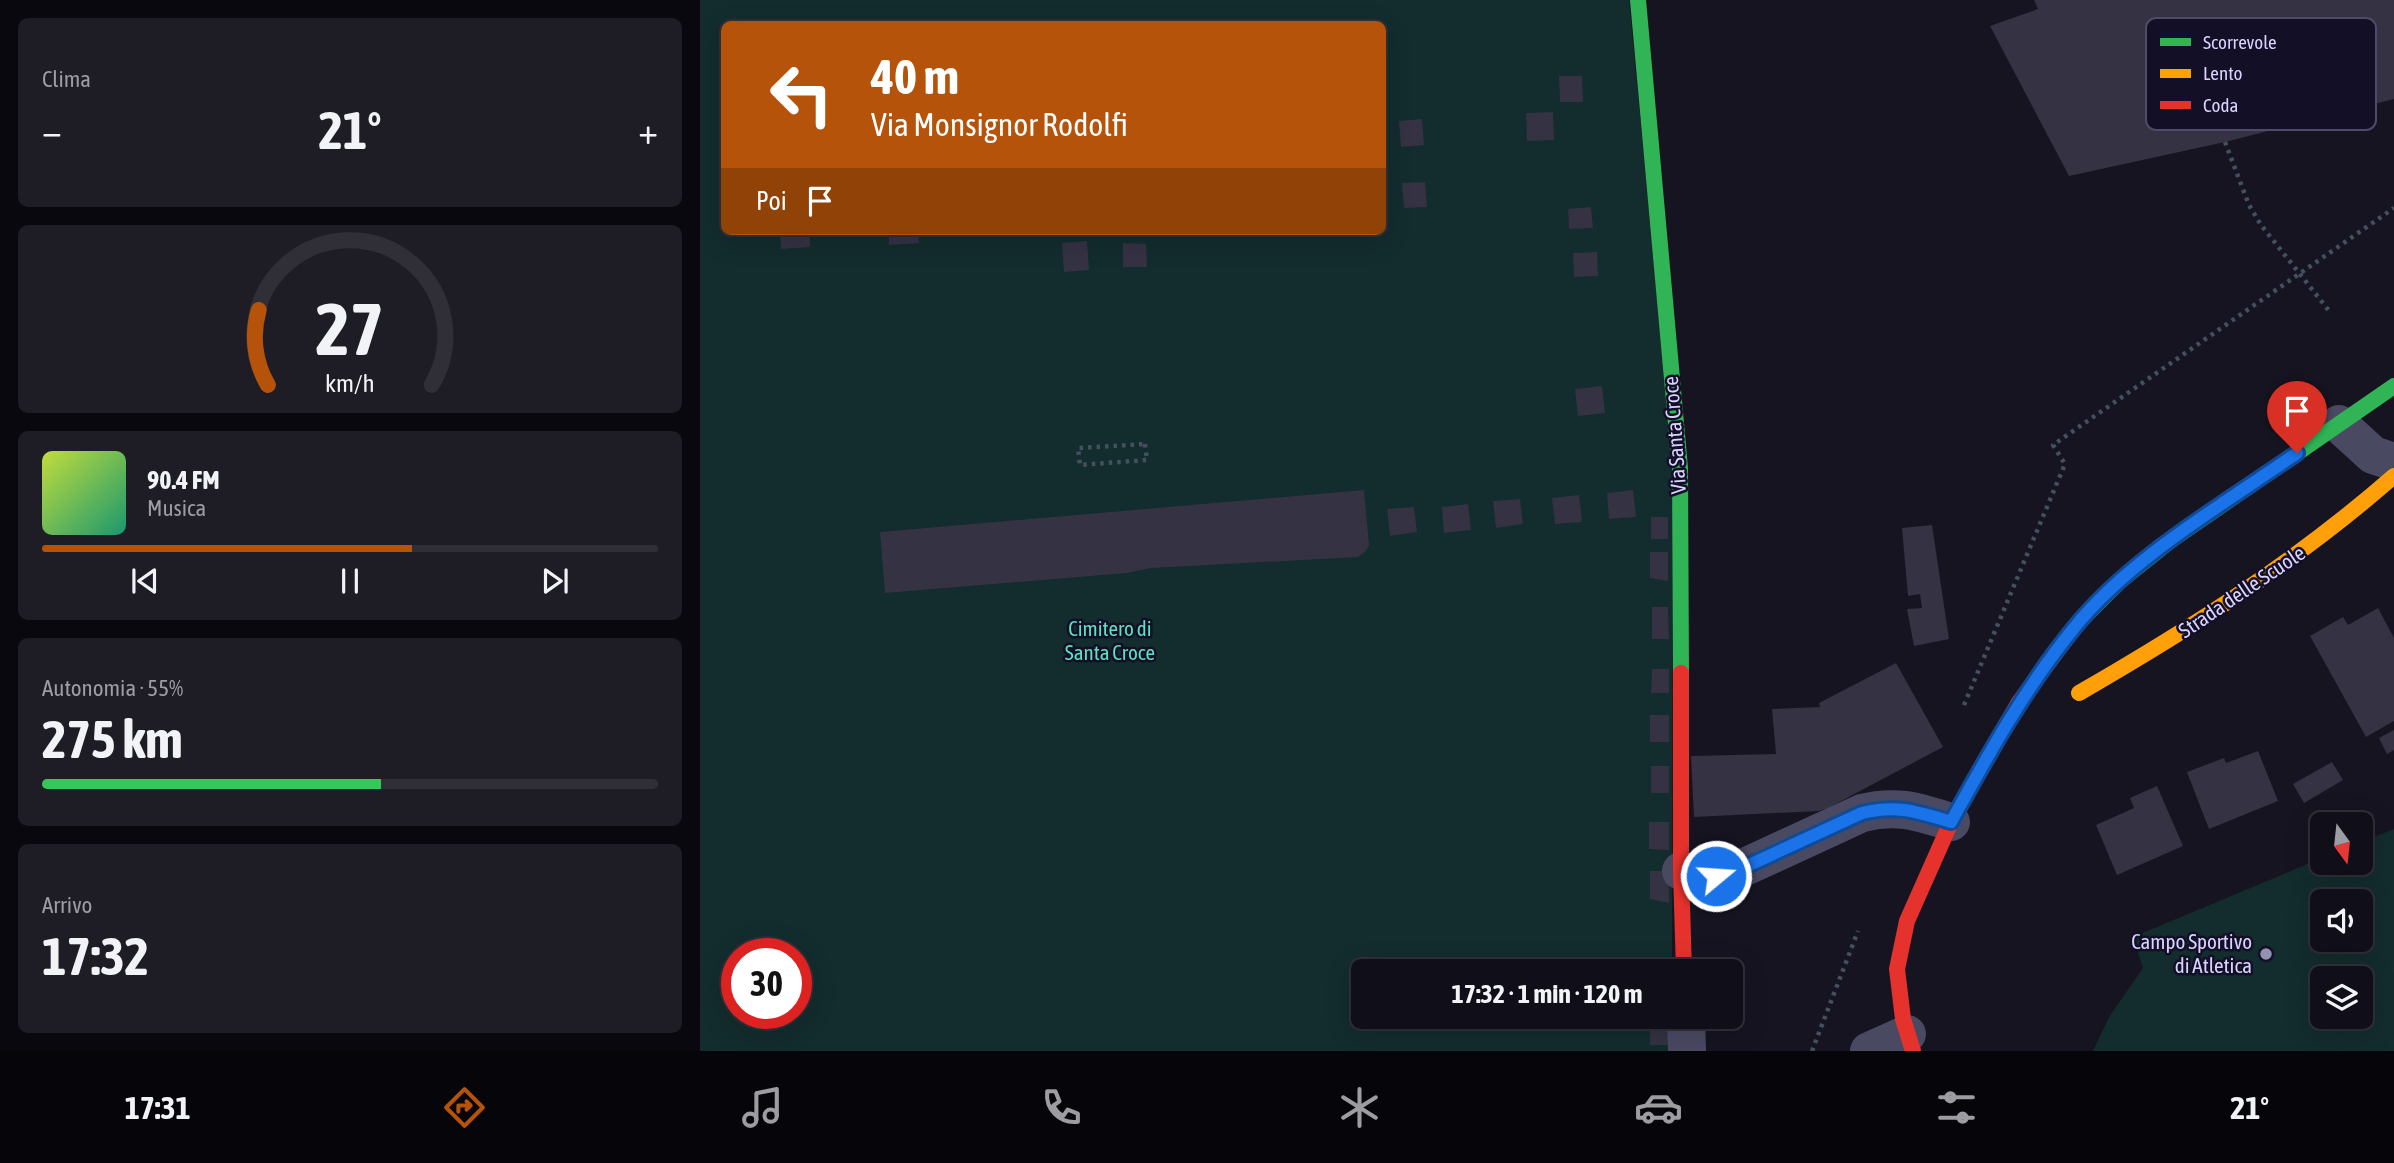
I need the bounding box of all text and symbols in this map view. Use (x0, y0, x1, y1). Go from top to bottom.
legend (2146, 18, 2376, 130)
text: Scorrevole (2203, 31, 2277, 53)
text: 40 m (871, 48, 959, 104)
icon: left (756, 49, 847, 140)
text: Lento (2203, 62, 2242, 84)
text: Clima (42, 66, 91, 92)
text: Coda (2203, 94, 2238, 116)
text: 21° (318, 100, 382, 160)
text: Via Monsignor Rodolfi (871, 106, 1128, 143)
text: − (42, 109, 62, 152)
text: + (638, 109, 658, 152)
icon: arrive (801, 182, 839, 220)
text: Poi (756, 186, 787, 216)
text: 27 (316, 287, 384, 370)
text: km/h (325, 369, 375, 397)
street label: Via Santa Croce (1658, 375, 1690, 495)
pin (2267, 381, 2327, 453)
icon: arrive (2278, 392, 2316, 430)
text: 90.4 FM (147, 465, 220, 495)
text: Musica (147, 495, 206, 521)
street label: Strada delle Scuole (2174, 540, 2309, 642)
icon: previous (126, 562, 164, 600)
icon: pause (331, 562, 369, 600)
icon: next (536, 562, 574, 600)
park label: Cimitero di Santa Croce (1065, 616, 1155, 664)
text: Autonomia · 55% (42, 675, 183, 701)
text: 275 km (42, 709, 183, 769)
north arrow (2310, 812, 2373, 875)
map controls (2310, 812, 2373, 1029)
position arrow (1679, 839, 1753, 913)
button: sound (2310, 889, 2373, 952)
text: Arrivo (42, 892, 92, 918)
text: 17:32 (42, 926, 149, 986)
place label: Campo Sportivo di Atletica (2131, 929, 2252, 977)
speed limit sign: 30 (721, 938, 812, 1029)
marker: Campo Sportivo di Atletica (2258, 946, 2274, 962)
button: layers (2310, 966, 2373, 1029)
text: 17:32 · 1 min · 120 m (1452, 979, 1642, 1009)
icon: directions (440, 1083, 489, 1132)
icon: music (738, 1083, 787, 1132)
icon: phone (1037, 1083, 1086, 1132)
icon: climate (1335, 1083, 1384, 1132)
icon: car (1634, 1083, 1683, 1132)
icon: filters (1932, 1083, 1981, 1132)
text: 17:31 (125, 1089, 191, 1126)
text: 21° (2230, 1089, 2269, 1126)

